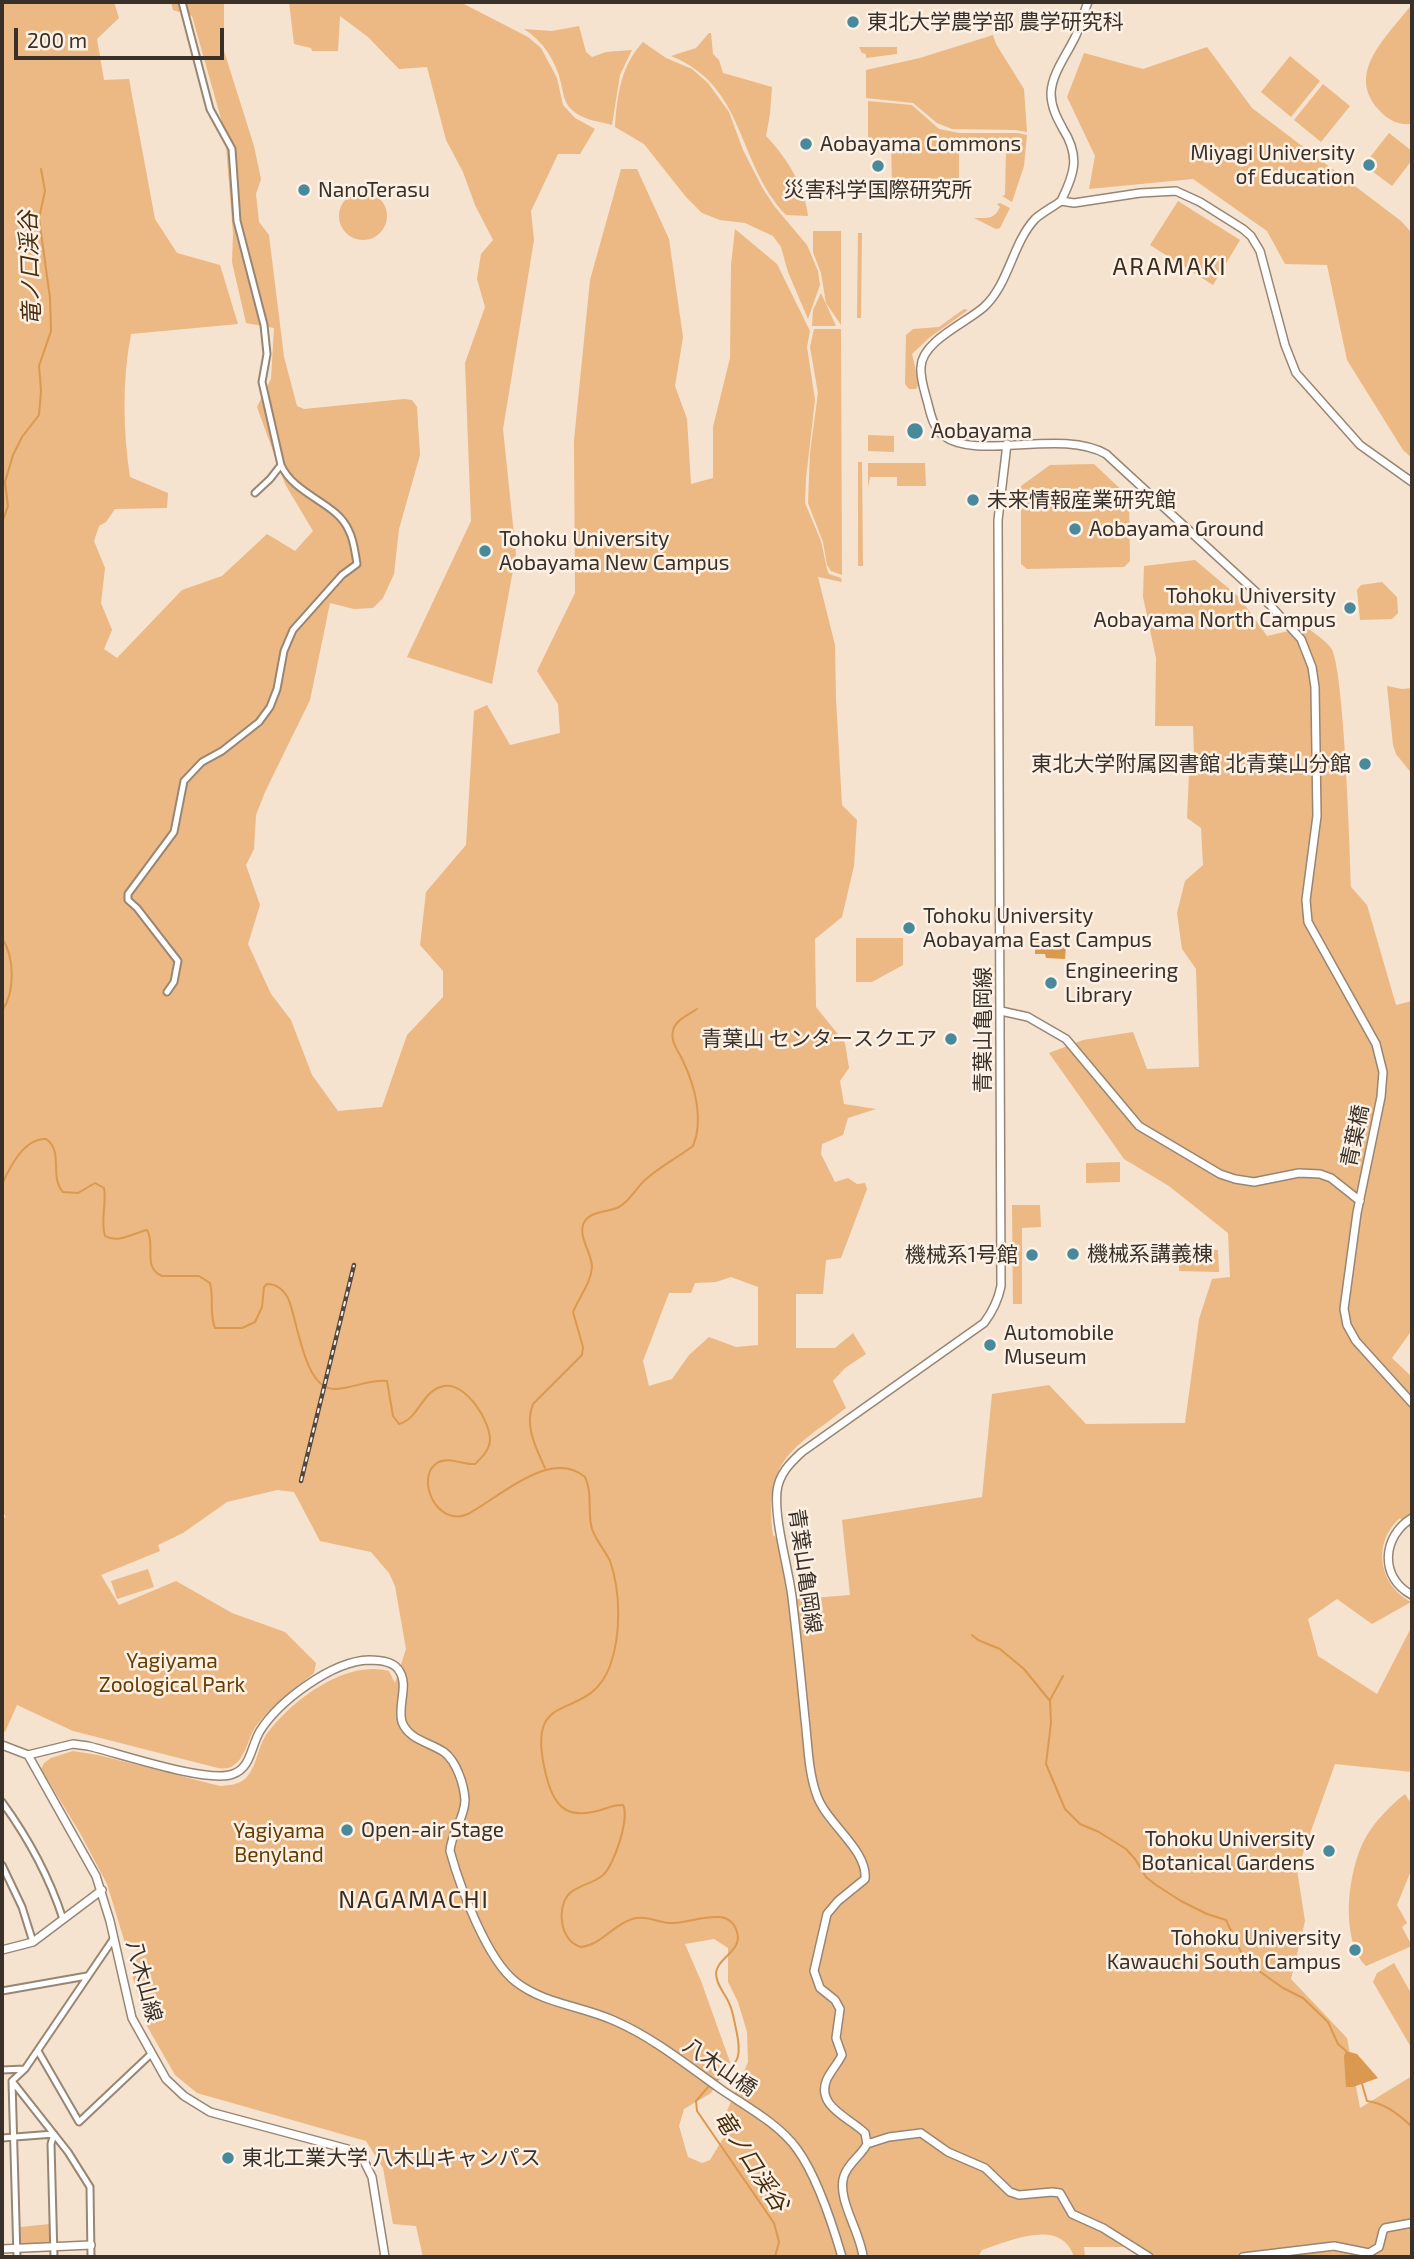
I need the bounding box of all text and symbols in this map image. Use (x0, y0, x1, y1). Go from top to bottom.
place label: 東北大学農学部 農学研究科 (867, 9, 1124, 35)
scale bar (18, 14, 228, 58)
marker: 東北大学農学部 農学研究科 (845, 14, 861, 30)
text: 200 m (27, 27, 87, 52)
place label: Aobayama Commons (820, 131, 1021, 157)
marker: Aobayama Commons (798, 136, 814, 152)
place label: Miyagi University of Education (1190, 140, 1355, 190)
marker: Miyagi University of Education (1361, 157, 1377, 173)
marker: 災害科学国際研究所 (870, 158, 886, 174)
place label: NanoTerasu (318, 177, 430, 203)
place label: 災害科学国際研究所 (784, 177, 972, 203)
marker: NanoTerasu (296, 182, 312, 198)
water label: 竜ノ口渓谷 (14, 210, 46, 326)
district label: ARAMAKI (1113, 253, 1227, 281)
place label: Aobayama (931, 418, 1032, 444)
marker: Aobayama (905, 421, 925, 441)
place label: 未来情報産業研究館 (987, 487, 1176, 513)
marker: 未来情報産業研究館 (965, 492, 981, 508)
place label: Aobayama Ground (1089, 516, 1264, 542)
marker: Aobayama Ground (1067, 521, 1083, 537)
place label: Tohoku University Aobayama New Campus (499, 526, 729, 576)
marker: Tohoku University Aobayama New Campus (477, 543, 493, 559)
place label: Tohoku University Aobayama North Campus (1094, 583, 1336, 633)
marker: Tohoku University Aobayama North Campus (1342, 600, 1358, 616)
place label: 東北大学附属図書館 北青葉山分館 (1031, 751, 1351, 777)
marker: 東北大学附属図書館 北青葉山分館 (1357, 756, 1373, 772)
place label: Tohoku University Aobayama East Campus (923, 903, 1152, 953)
marker: Tohoku University Aobayama East Campus (901, 920, 917, 936)
place label: Engineering Library (1065, 958, 1178, 1008)
street label: 青葉山亀岡線 (970, 967, 996, 1093)
marker: Engineering Library (1043, 975, 1059, 991)
place label: 青葉山 センタースクエア (701, 1026, 937, 1052)
marker: 青葉山 センタースクエア (943, 1031, 959, 1047)
street label: 青葉橋 (1336, 1103, 1374, 1169)
place label: 機械系講義棟 (1087, 1241, 1213, 1267)
place label: 機械系1号館 (905, 1242, 1018, 1268)
marker: 機械系講義棟 (1065, 1246, 1081, 1262)
marker: 機械系1号館 (1024, 1247, 1040, 1263)
place label: Automobile Museum (1004, 1320, 1114, 1370)
marker: Automobile Museum (982, 1337, 998, 1353)
street label: 青葉山亀岡線 (784, 1507, 826, 1635)
park label: Yagiyama Zoological Park (99, 1648, 245, 1698)
place label: Open-air Stage (361, 1817, 504, 1843)
park label: Yagiyama Benyland (233, 1818, 325, 1868)
marker: Open-air Stage (339, 1822, 355, 1838)
place label: Tohoku University Botanical Gardens (1141, 1826, 1315, 1876)
marker: Tohoku University Botanical Gardens (1321, 1843, 1337, 1859)
district label: NAGAMACHI (339, 1886, 489, 1914)
place label: Tohoku University Kawauchi South Campus (1107, 1925, 1341, 1975)
street label: 八木山線 (121, 1937, 167, 2025)
marker: Tohoku University Kawauchi South Campus (1347, 1942, 1363, 1958)
street label: 八木山橋 (678, 2033, 762, 2101)
water label: 竜ノ口渓谷 (708, 2105, 794, 2217)
place label: 東北工業大学 八木山キャンパス (242, 2145, 541, 2171)
marker: 東北工業大学 八木山キャンパス (220, 2150, 236, 2166)

